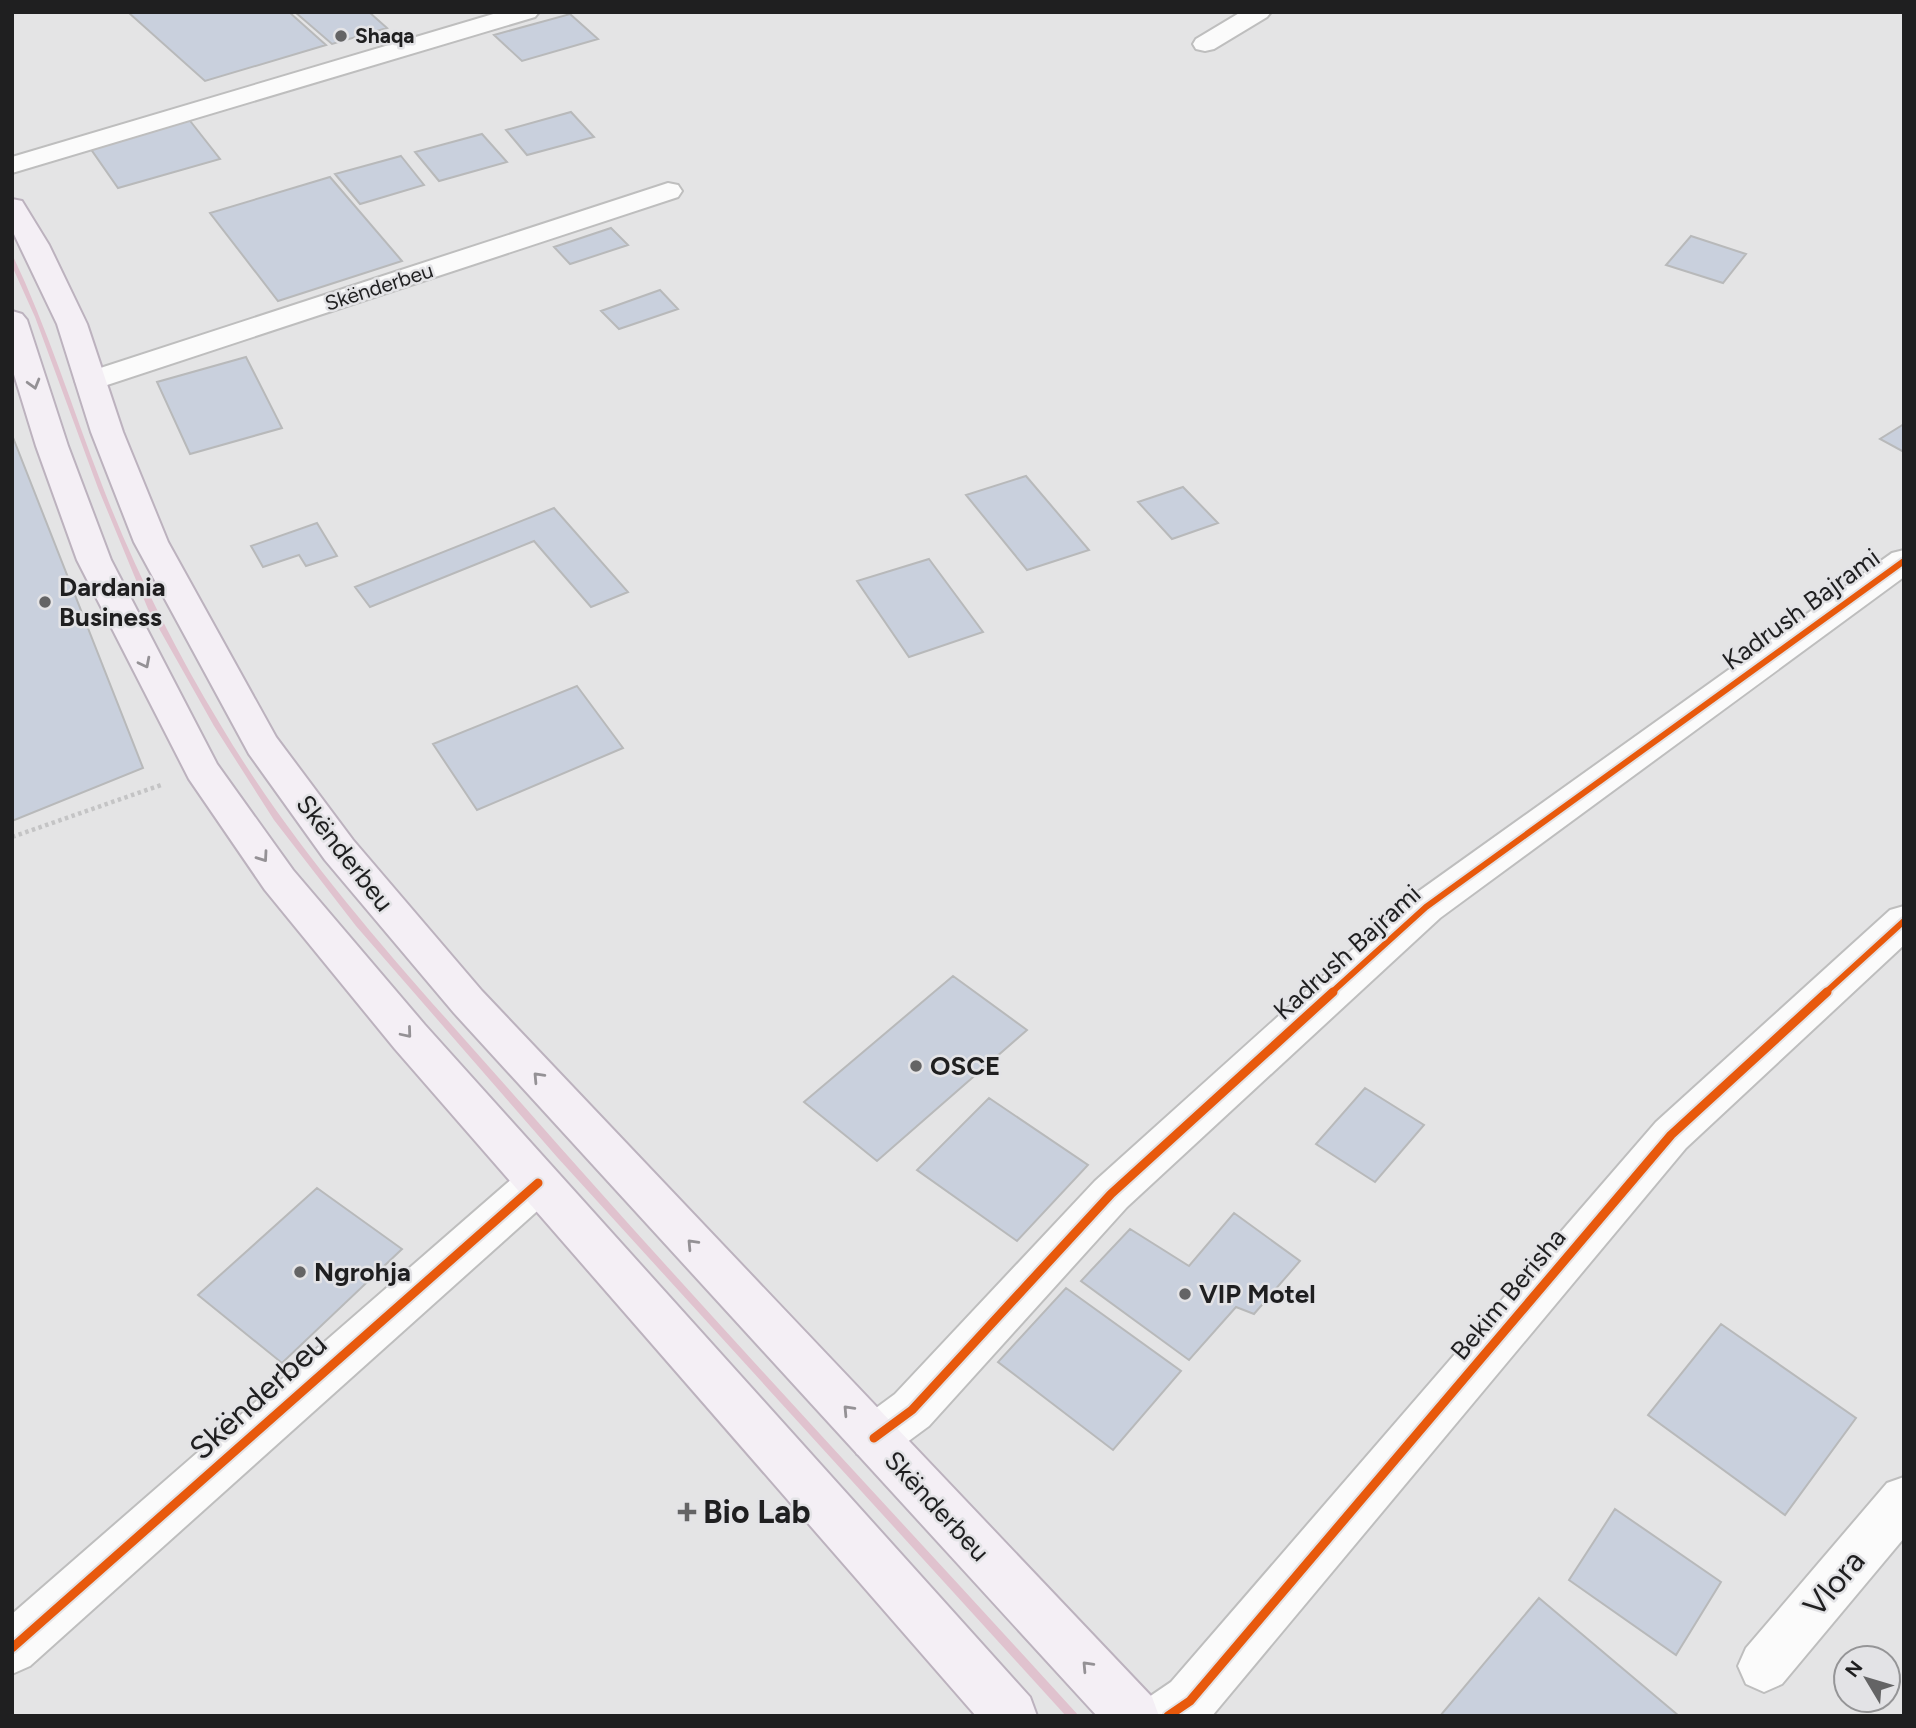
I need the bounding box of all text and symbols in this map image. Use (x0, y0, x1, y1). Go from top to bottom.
place label: Shaqa (355, 23, 415, 48)
marker: Shaqa (333, 28, 349, 44)
street label: Skënderbeu (322, 257, 436, 316)
one-way arrow (25, 378, 40, 390)
street label: Kadrush Bajrami (1716, 541, 1886, 677)
place label: Dardania Business (59, 571, 166, 633)
marker: Dardania Business (37, 594, 53, 610)
one-way arrow (137, 656, 151, 668)
street label: Skënderbeu (290, 788, 400, 918)
one-way arrow (255, 849, 267, 862)
street label: Kadrush Bajrami (1267, 878, 1427, 1026)
one-way arrow (399, 1025, 411, 1038)
place label: OSCE (930, 1050, 1000, 1082)
marker: OSCE (908, 1058, 924, 1074)
one-way arrow (533, 1072, 546, 1085)
street label: Bekim Berisha (1444, 1222, 1572, 1366)
one-way arrow (688, 1239, 701, 1252)
place label: Ngrohja (314, 1256, 411, 1288)
marker: Ngrohja (292, 1264, 308, 1280)
place label: VIP Motel (1199, 1278, 1316, 1310)
marker: VIP Motel (1177, 1286, 1193, 1302)
street label: Skënderbeu (182, 1325, 334, 1467)
one-way arrow (843, 1405, 856, 1418)
street label: Skënderbeu (878, 1444, 996, 1568)
place label: Bio Lab (703, 1493, 811, 1531)
marker: Bio Lab (677, 1502, 697, 1522)
street label: Vlora (1795, 1542, 1873, 1624)
north arrow (1832, 1644, 1902, 1714)
text: N (1840, 1656, 1868, 1682)
one-way arrow (1082, 1661, 1095, 1674)

